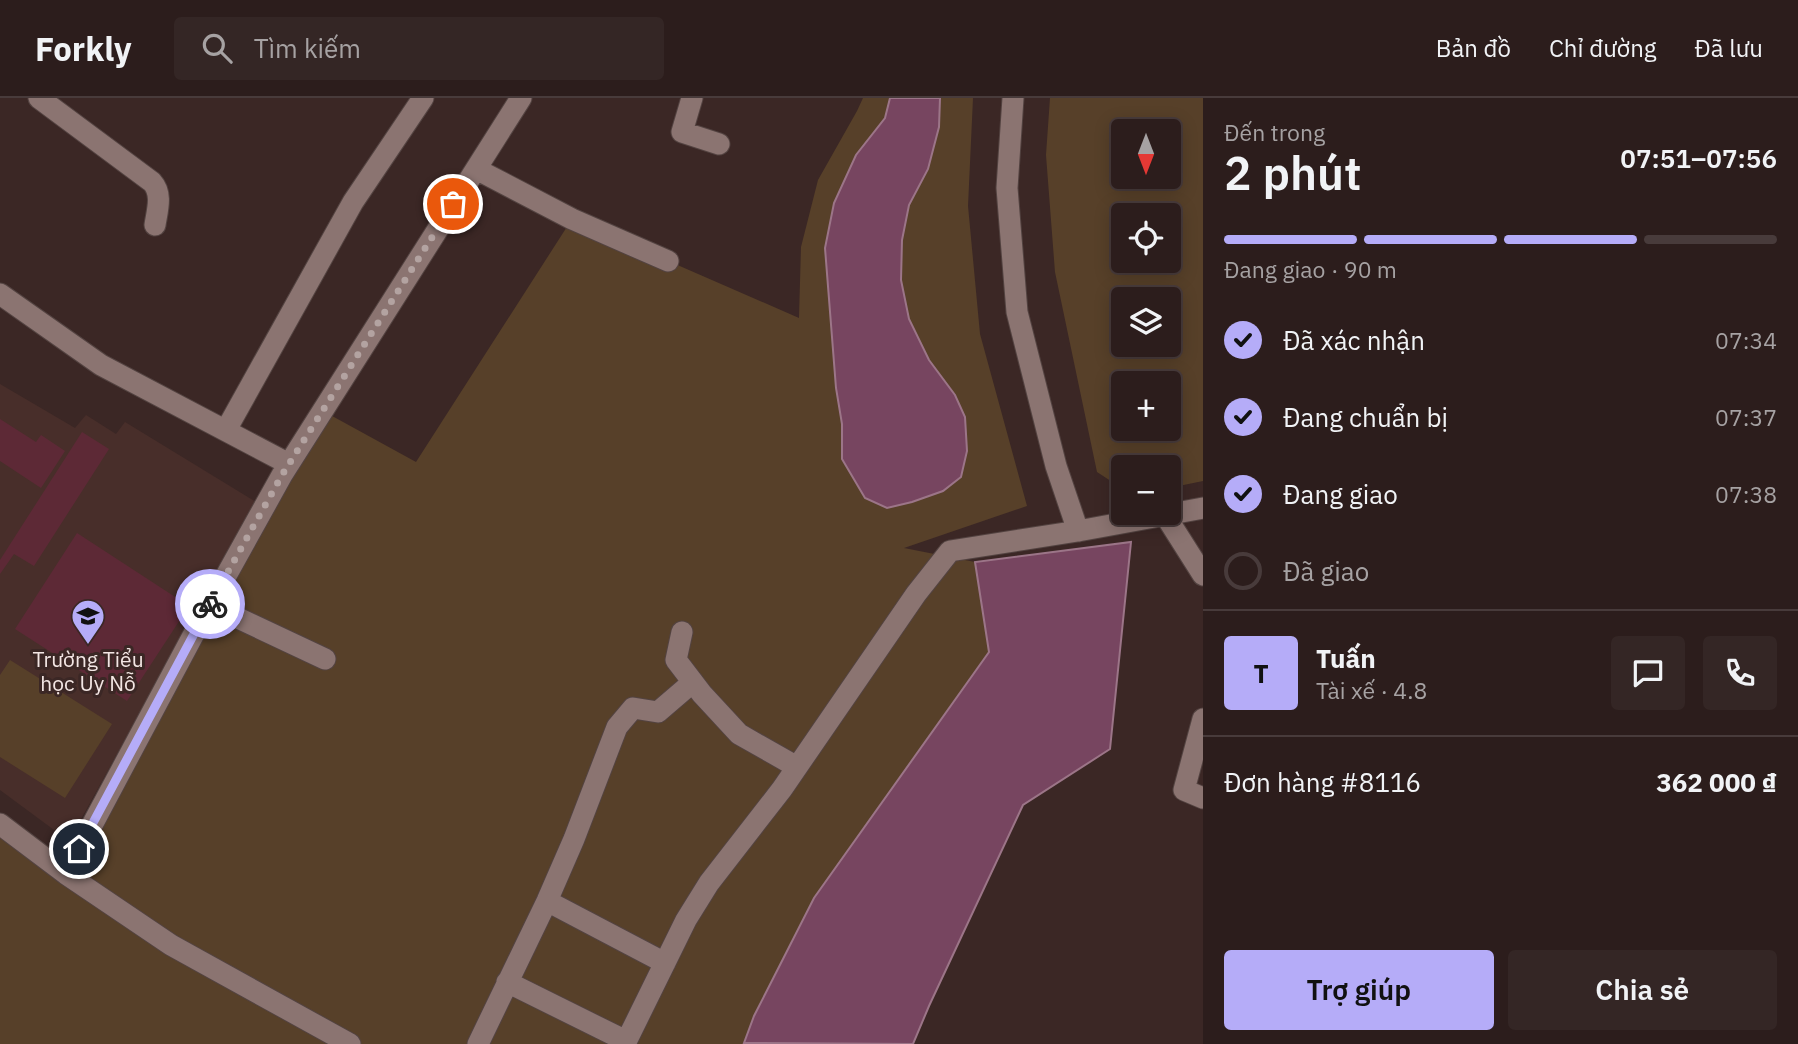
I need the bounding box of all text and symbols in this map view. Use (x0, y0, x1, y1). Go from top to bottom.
search box (174, 17, 664, 80)
text: Forkly (35, 27, 132, 70)
icon: search (198, 29, 236, 67)
text: Tìm kiếm (254, 31, 361, 65)
text: Bản đồ (1436, 32, 1511, 64)
text: Chỉ đường (1549, 32, 1657, 64)
text: Đã lưu (1695, 32, 1763, 64)
text: Đến trong (1224, 117, 1325, 147)
north arrow (1111, 119, 1181, 189)
map controls (1111, 119, 1181, 525)
text: 07:51–07:56 (1620, 141, 1777, 175)
text: 2 phút (1224, 143, 1361, 203)
pin (423, 174, 483, 234)
icon: bag (434, 185, 472, 223)
button: locate (1111, 203, 1181, 273)
text: Đang giao · 90 m (1224, 254, 1397, 284)
button: layers (1111, 287, 1181, 357)
icon: check (1224, 321, 1262, 359)
text: Đã xác nhận (1283, 323, 1425, 357)
text: 07:34 (1715, 325, 1777, 355)
button: + (1111, 371, 1181, 441)
icon: check (1224, 398, 1262, 436)
text: Đang chuẩn bị (1283, 400, 1448, 434)
text: 07:37 (1715, 402, 1777, 432)
button: − (1111, 455, 1181, 525)
icon: check (1224, 475, 1262, 513)
text: Đang giao (1283, 477, 1398, 511)
text: 07:38 (1715, 479, 1777, 509)
text: Đã giao (1283, 554, 1369, 588)
courier (175, 569, 245, 639)
icon: bike (191, 585, 229, 623)
school or university icon: Trường Tiểu học Uy Nỗ (69, 597, 107, 646)
button: chat (1611, 636, 1685, 710)
button: phone (1703, 636, 1777, 710)
text: Tuấn (1316, 641, 1376, 675)
place label: Trường Tiểu học Uy Nỗ (32, 645, 144, 697)
text: T (1253, 656, 1269, 690)
text: Tài xế · 4.8 (1316, 675, 1427, 705)
text: Đơn hàng #8116 (1224, 765, 1421, 799)
text: 362 000 ₫ (1656, 765, 1777, 799)
pin (49, 819, 109, 879)
icon: home (60, 830, 98, 868)
button: Trợ giúp (1224, 950, 1494, 1030)
button: Chia sẻ (1508, 950, 1777, 1030)

